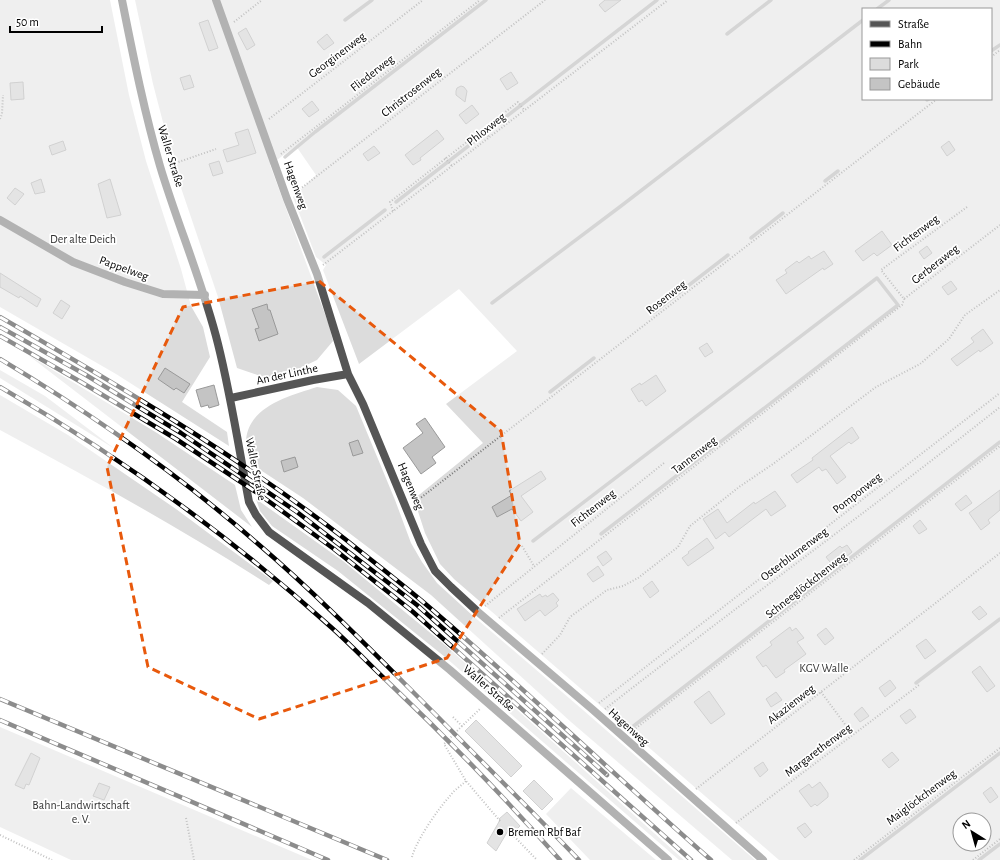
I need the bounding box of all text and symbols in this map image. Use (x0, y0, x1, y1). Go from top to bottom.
scale bar (10, 8, 102, 34)
legend (862, 8, 992, 100)
text: 50 m (16, 16, 39, 28)
text: Straße (898, 18, 929, 30)
street label: Georginenweg (306, 30, 368, 80)
text: Bahn (898, 38, 922, 50)
street label: Fliederweg (348, 52, 396, 94)
text: Park (898, 58, 919, 70)
street label: Christrosenweg (379, 65, 443, 119)
text: Gebäude (898, 78, 940, 90)
street label: Phloxweg (464, 110, 508, 148)
street label: Waller Straße (156, 124, 186, 188)
street label: Hagenweg (282, 159, 310, 211)
street label: Fichtenweg (891, 212, 941, 254)
park label: Der alte Deich (50, 233, 116, 245)
street label: Gerberaweg (909, 242, 961, 286)
street label: Pappelweg (98, 254, 150, 282)
street label: Rosenweg (644, 278, 688, 316)
street label: An der Linthe (255, 362, 319, 386)
street label: Tannenweg (669, 434, 719, 476)
street label: Waller Straße (243, 436, 269, 502)
street label: Hagenweg (396, 461, 426, 512)
street label: Pomponweg (830, 470, 884, 516)
street label: Fichtenweg (568, 487, 618, 529)
street label: Osterblumenweg (758, 525, 830, 583)
street label: Schneeglöckchenweg (763, 550, 849, 620)
park label: KGV Walle (799, 662, 849, 674)
street label: Waller Straße (461, 663, 517, 713)
street label: Akazienweg (765, 682, 817, 726)
street label: Hagenweg (606, 706, 652, 748)
street label: Margarethenweg (782, 721, 854, 779)
street label: Maiglöckchenweg (884, 767, 958, 827)
park label: Bahn-Landwirtschaft e. V. (32, 799, 130, 825)
north arrow (952, 812, 992, 852)
text: N (960, 818, 973, 831)
place label: Bremen Rbf Baf (508, 826, 582, 838)
marker: Bremen Rbf Baf (495, 827, 505, 837)

